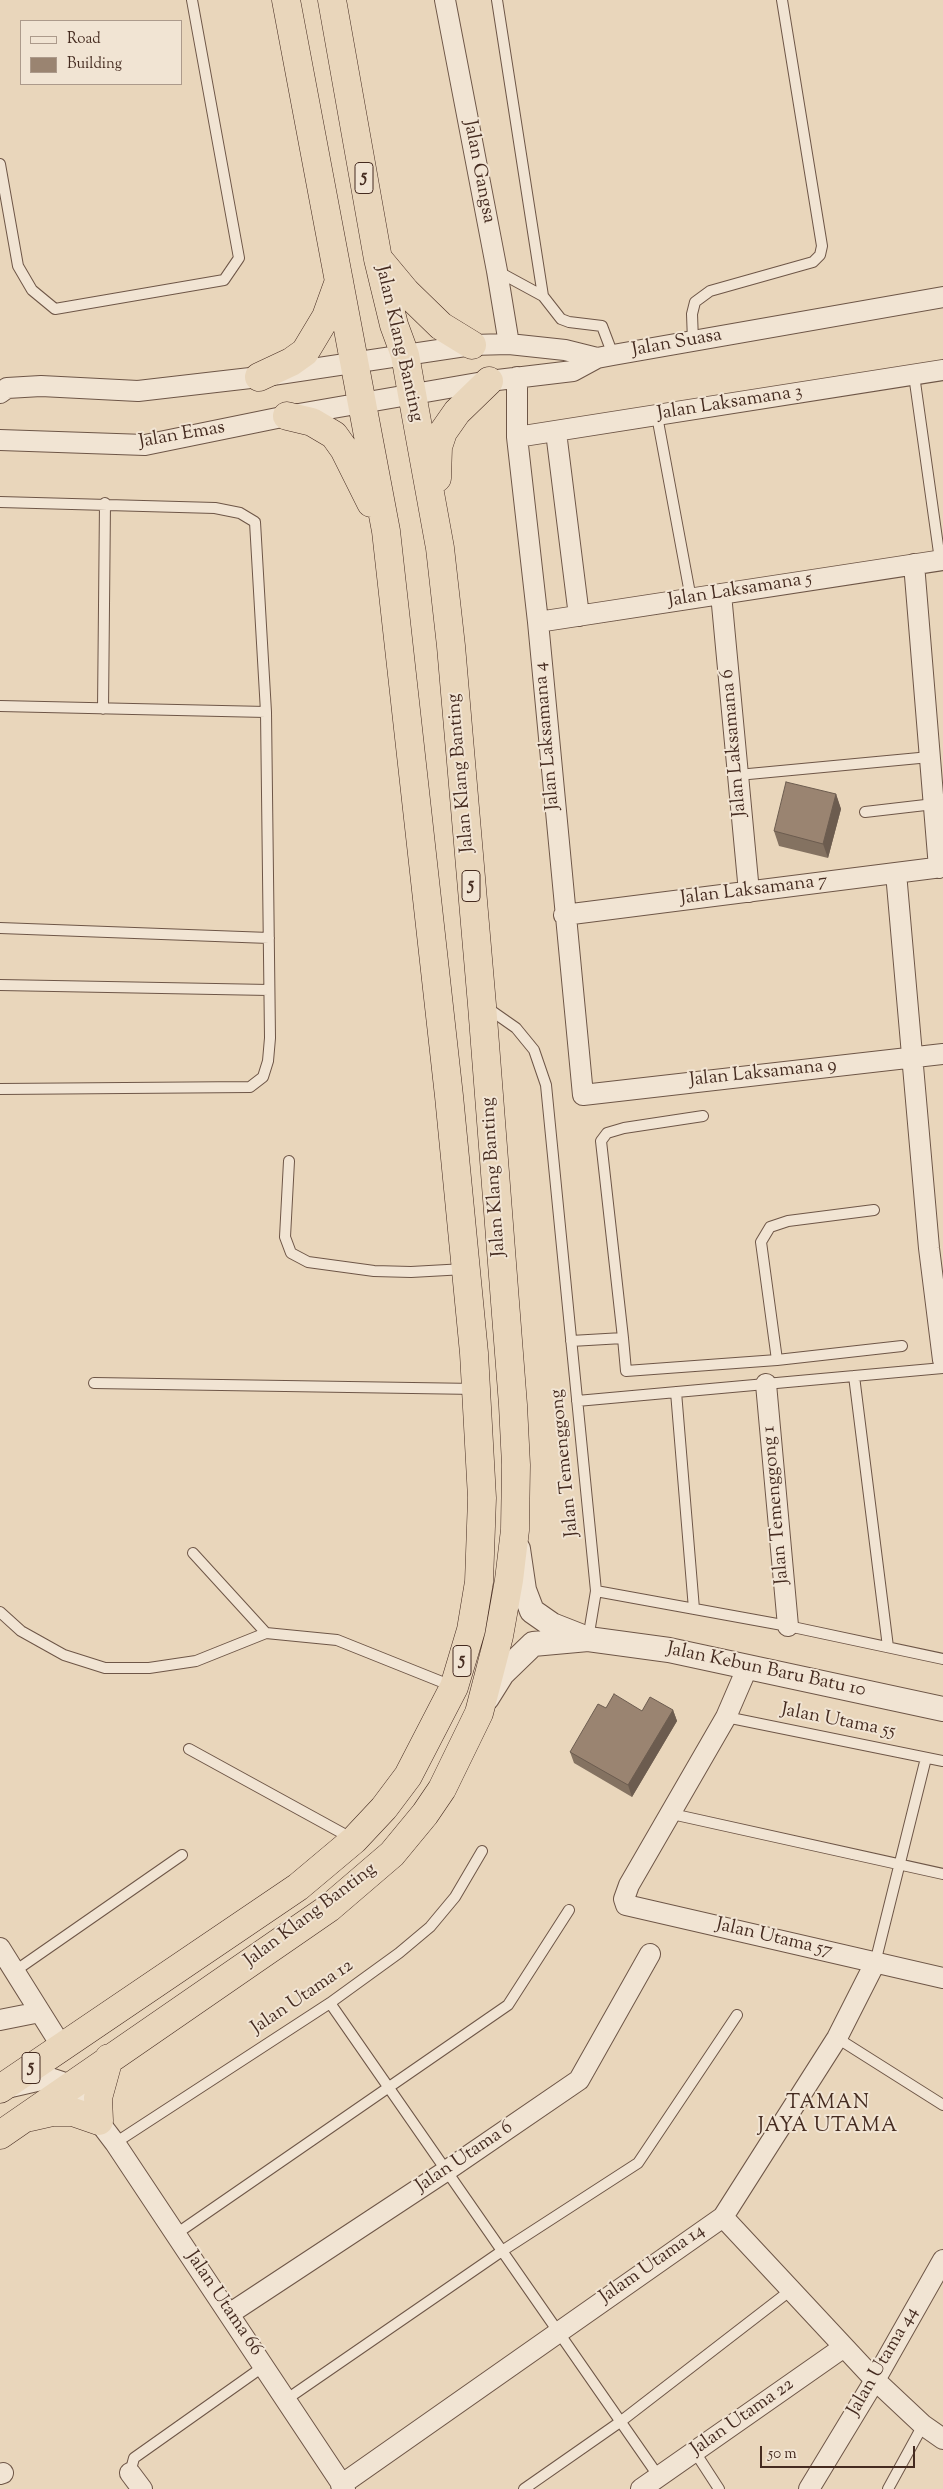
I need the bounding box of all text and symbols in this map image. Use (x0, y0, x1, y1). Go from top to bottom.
legend (20, 20, 182, 85)
text: Road (67, 29, 101, 50)
text: Building (67, 54, 122, 75)
street label: Jalan Gangsa (457, 119, 499, 225)
road number: 5 (355, 162, 373, 194)
street label: Jalan Klang Banting (369, 264, 427, 424)
street label: Jalan Suasa (630, 325, 724, 363)
street label: Jalan Laksamana 3 (656, 381, 804, 427)
street label: Jalan Emas (137, 417, 227, 455)
street label: Jalan Laksamana 5 (666, 568, 814, 614)
street label: Jalan Laksamana 4 (530, 661, 566, 811)
street label: Jalan Laksamana 6 (717, 668, 753, 818)
street label: Jalan Klang Banting (444, 692, 480, 854)
road number: 5 (462, 870, 480, 901)
street label: Jalan Laksamana 7 (679, 871, 829, 911)
street label: Jalan Laksamana 9 (688, 1055, 838, 1093)
street label: Jalan Klang Banting (478, 1097, 512, 1257)
street label: Jalan Temenggong (547, 1388, 585, 1538)
street label: Jalan Temenggong 1 (759, 1425, 795, 1585)
street label: Jalan Kebun Baru Batu 10 (664, 1639, 868, 1703)
road number: 5 (453, 1645, 471, 1676)
street label: Jalan Utama 55 (779, 1700, 897, 1744)
street label: Jalan Klang Banting (240, 1859, 382, 1973)
street label: Jalan Utama 57 (714, 1915, 834, 1963)
street label: Jalan Utama 12 (248, 1955, 358, 2041)
road number: 5 (22, 2052, 40, 2084)
district label: TAMAN JAYA UTAMA (757, 2093, 899, 2140)
street label: Jalan Utama 6 (412, 2117, 518, 2199)
street label: Jalam Utama 14 (596, 2220, 710, 2310)
street label: Jalan Utama 66 (180, 2247, 266, 2361)
street label: Jalan Utama 44 (844, 2303, 924, 2421)
street label: Jalan Utama 22 (687, 2374, 799, 2462)
scale bar (763, 2436, 918, 2468)
text: 50 m (768, 2444, 797, 2465)

